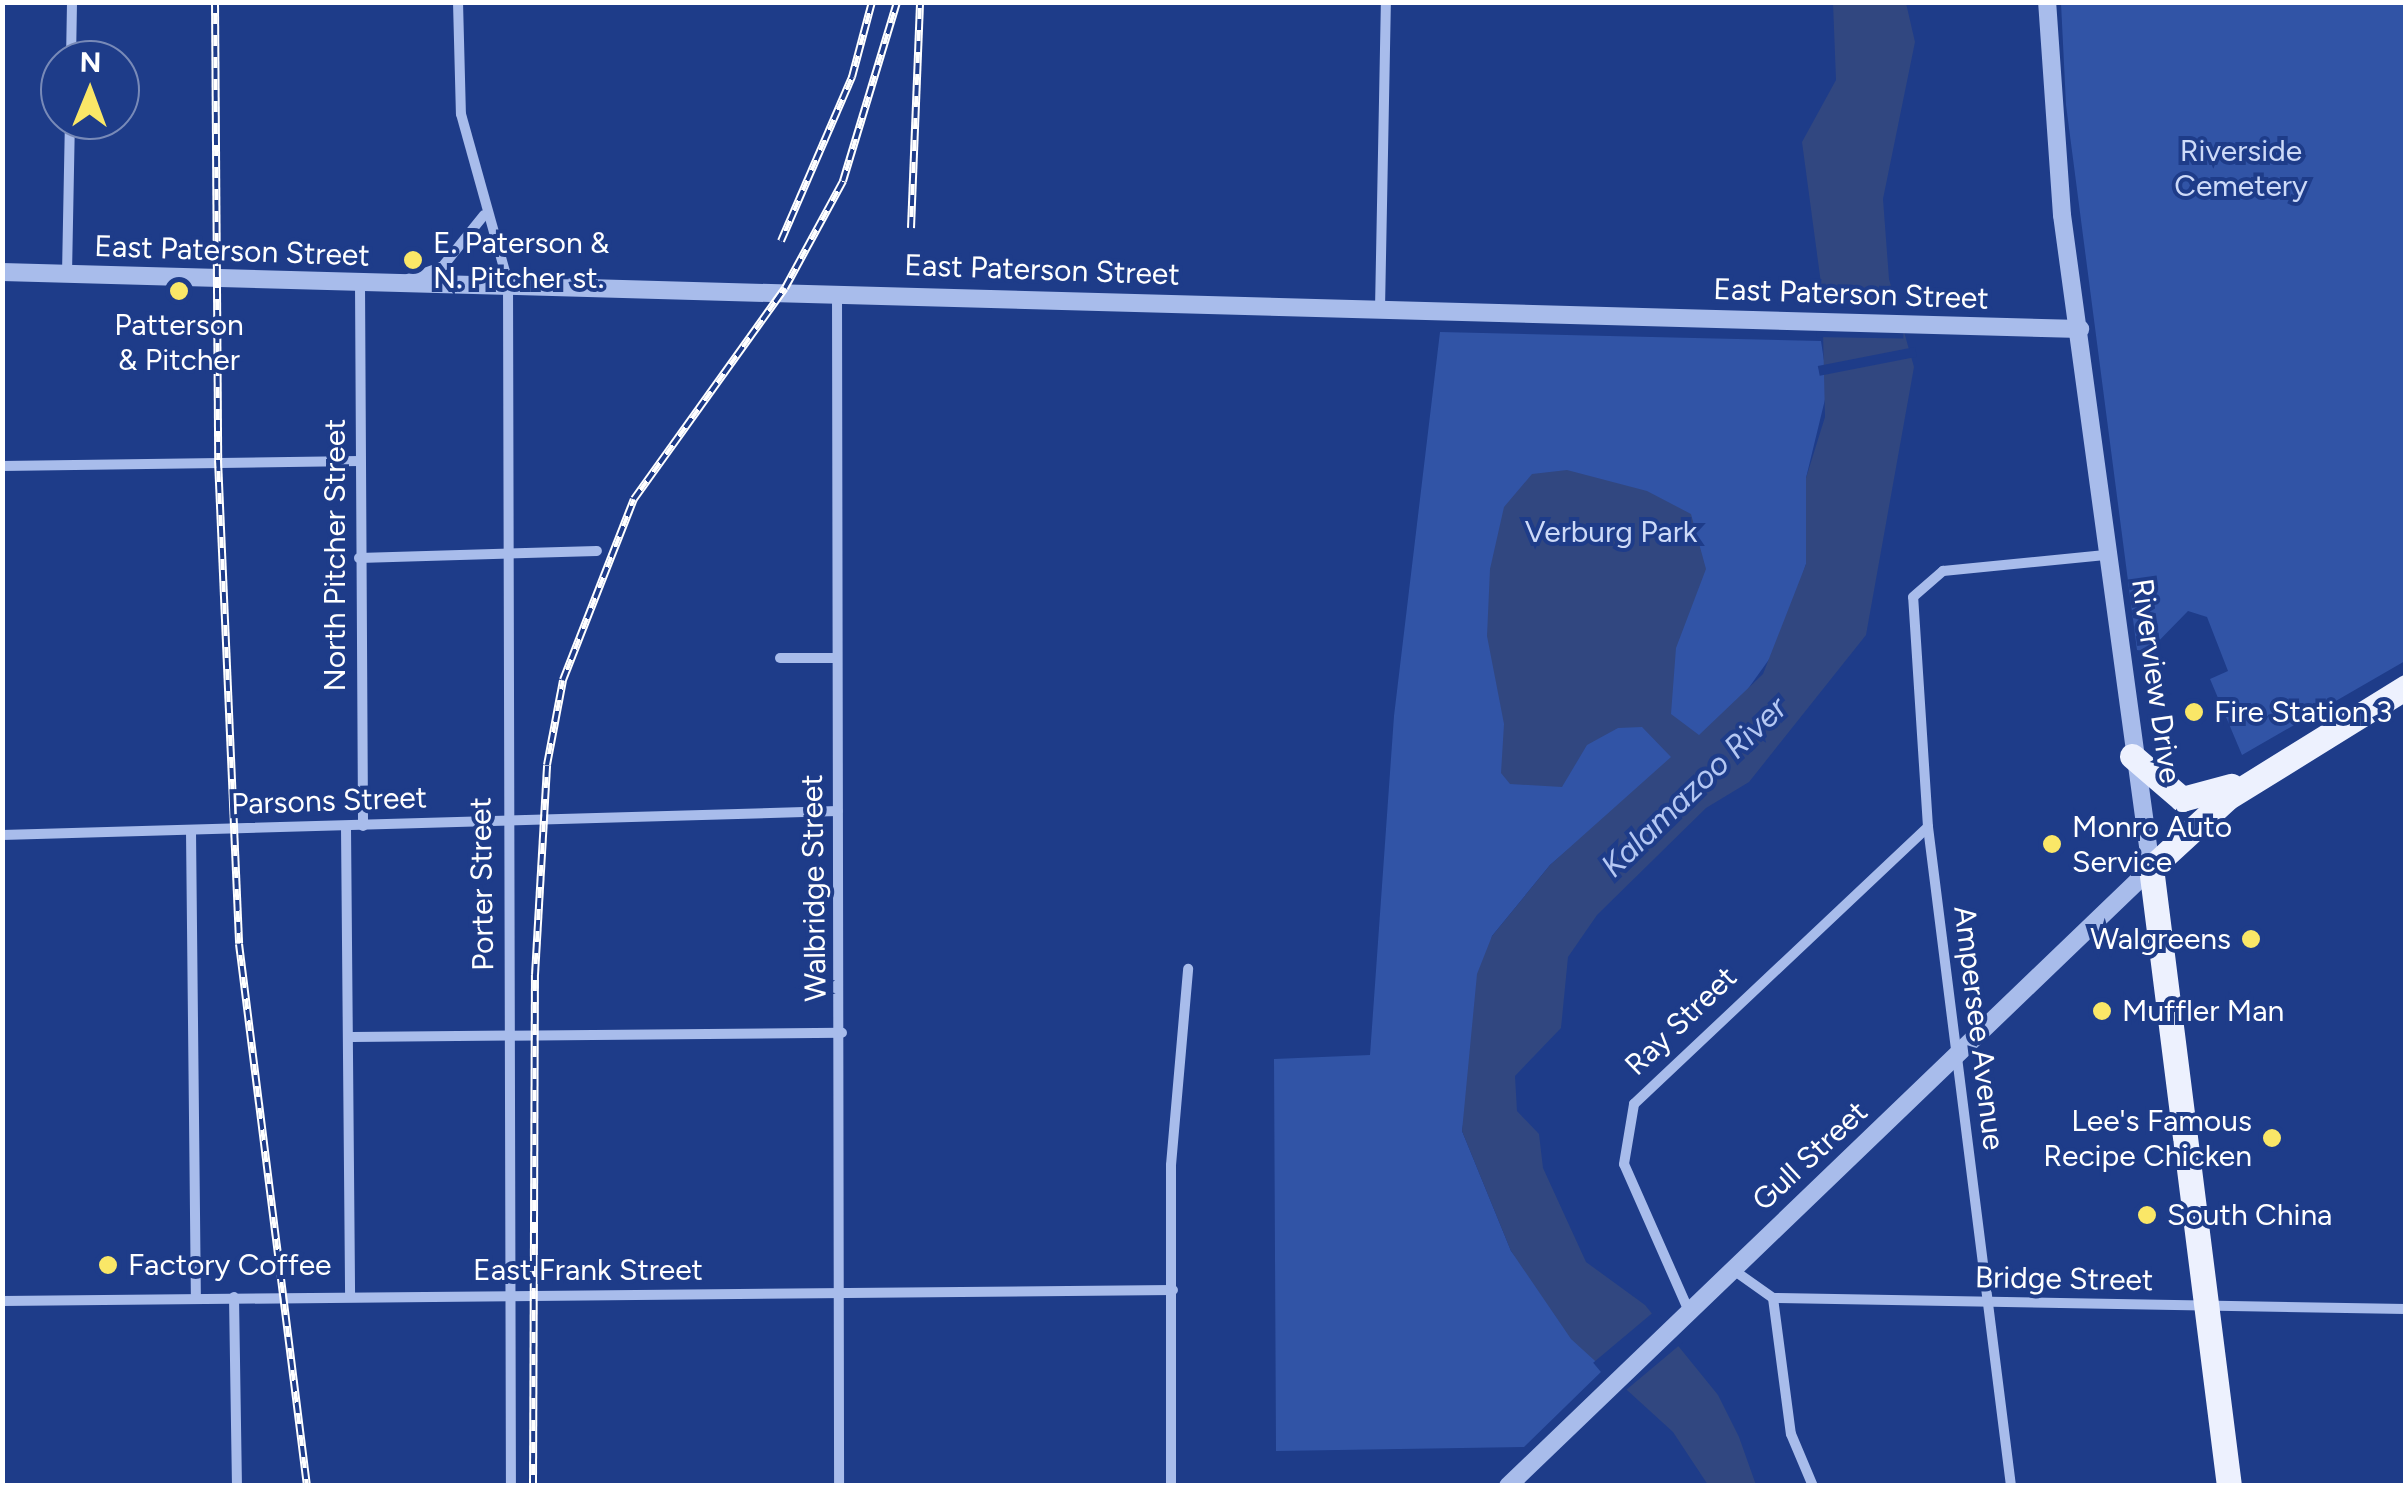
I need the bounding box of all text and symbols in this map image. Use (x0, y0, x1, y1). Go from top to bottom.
north arrow (40, 40, 140, 140)
text: N (79, 45, 102, 79)
park label: Riverside Cemetery (2174, 133, 2308, 204)
place label: E. Paterson & N. Pitcher st. (433, 225, 609, 296)
street label: East Paterson Street (94, 228, 370, 274)
street label: East Paterson Street (904, 247, 1180, 293)
marker: E. Paterson & N. Pitcher st. (402, 249, 424, 271)
street label: East Paterson Street (1713, 271, 1989, 317)
marker: Patterson & Pitcher (168, 280, 190, 302)
place label: Patterson & Pitcher (114, 307, 244, 378)
street label: North Pitcher Street (317, 419, 353, 691)
park label: Verburg Park (1525, 514, 1697, 550)
street label: Riverview Drive (2124, 576, 2188, 786)
water label: Kalamazoo River (1593, 689, 1795, 885)
place label: Fire Station 3 (2214, 694, 2392, 730)
marker: Fire Station 3 (2183, 701, 2205, 723)
street label: Walbridge Street (794, 774, 834, 1002)
street label: Parsons Street (230, 780, 428, 822)
street label: Porter Street (462, 797, 502, 971)
place label: Monro Auto Service (2072, 809, 2232, 880)
marker: Monro Auto Service (2041, 833, 2063, 855)
street label: Ampersee Avenue (1946, 904, 2012, 1152)
place label: Walgreens (2090, 921, 2231, 957)
marker: Walgreens (2240, 928, 2262, 950)
street label: Ray Street (1618, 959, 1744, 1083)
place label: Muffler Man (2122, 993, 2284, 1029)
marker: Muffler Man (2091, 1000, 2113, 1022)
street label: Gull Street (1745, 1094, 1875, 1218)
place label: Lee's Famous Recipe Chicken (2043, 1103, 2252, 1174)
marker: Lee's Famous Recipe Chicken (2261, 1127, 2283, 1149)
place label: South China (2167, 1197, 2332, 1233)
marker: South China (2136, 1204, 2158, 1226)
place label: Factory Coffee (128, 1247, 331, 1283)
street label: East Frank Street (473, 1252, 703, 1288)
marker: Factory Coffee (97, 1254, 119, 1276)
street label: Bridge Street (1974, 1259, 2154, 1299)

